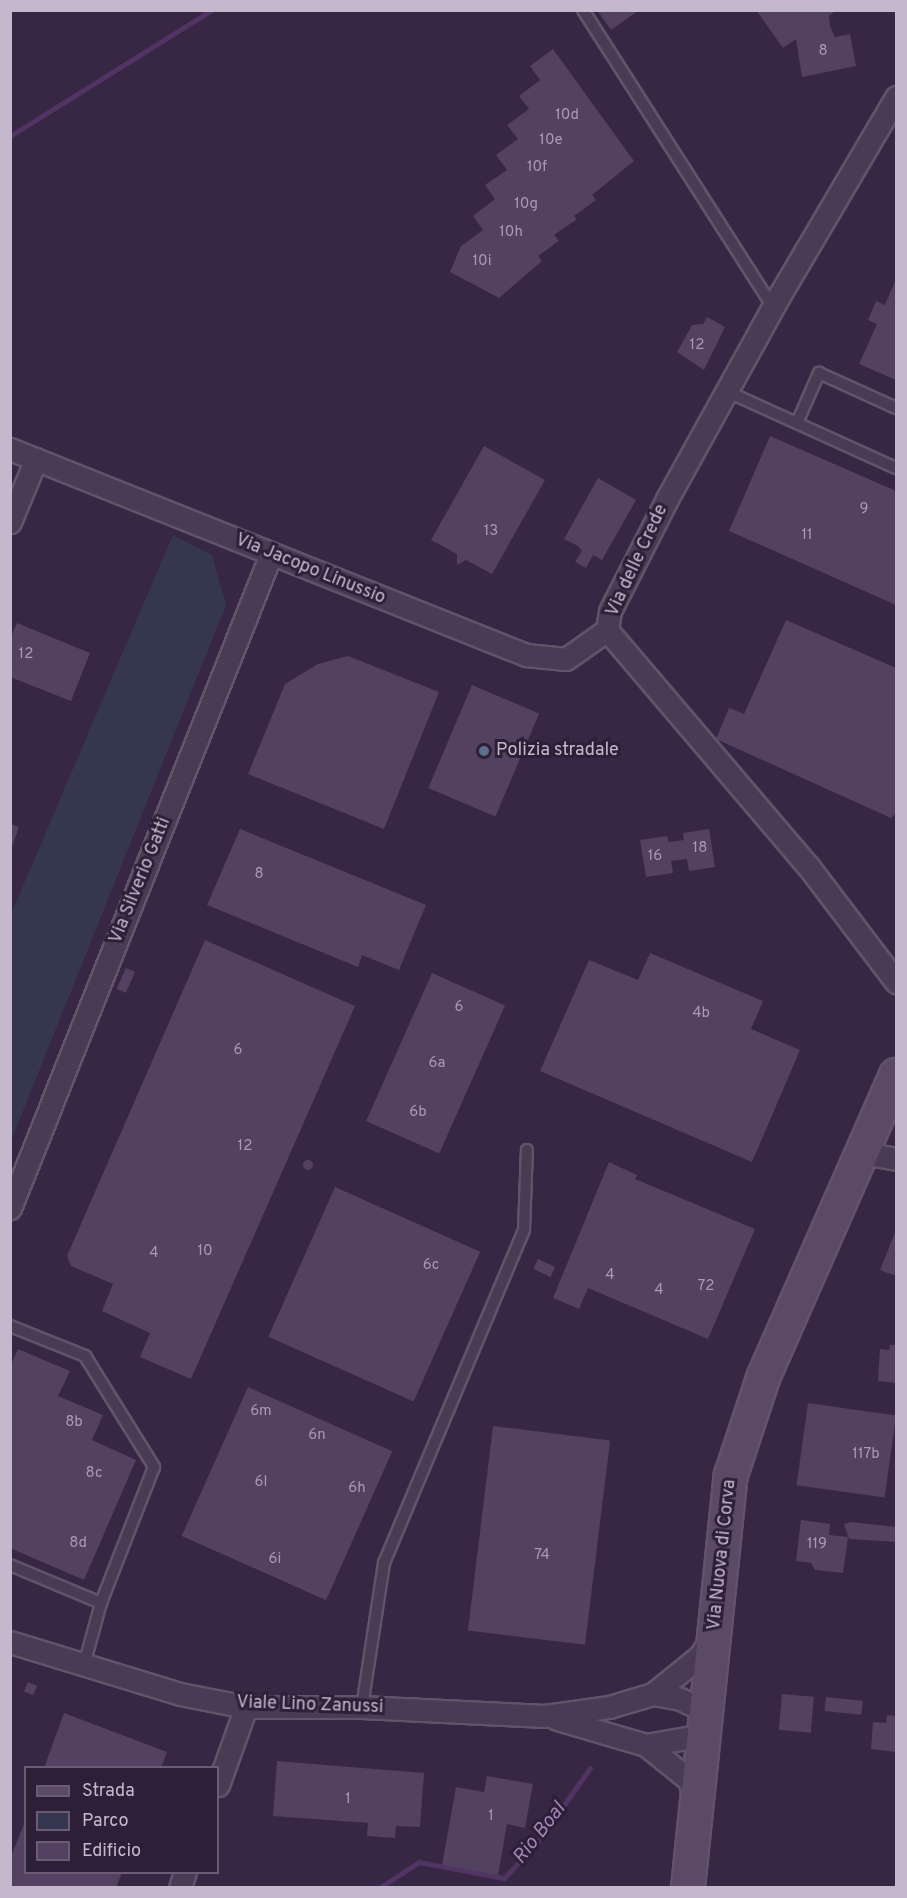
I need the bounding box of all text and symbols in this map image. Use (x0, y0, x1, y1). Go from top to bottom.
house number: 8 (818, 43, 828, 61)
house number: 10d (555, 107, 579, 125)
house number: 10e (539, 132, 563, 150)
house number: 10f (527, 159, 547, 177)
house number: 10g (514, 196, 538, 214)
house number: 10h (499, 224, 523, 242)
house number: 10i (472, 253, 492, 271)
house number: 12 (690, 337, 704, 355)
house number: 9 (860, 501, 868, 519)
street label: Via delle Crede (603, 502, 673, 620)
house number: 13 (484, 523, 498, 541)
house number: 11 (801, 527, 813, 545)
street label: Via Jacopo Linussio (232, 530, 388, 610)
house number: 12 (19, 646, 33, 664)
place label: Polizia stradale (496, 740, 619, 762)
marker: Polizia stradale (477, 744, 491, 758)
street label: Via Silverio Gatti (106, 815, 176, 947)
house number: 18 (693, 840, 707, 858)
house number: 16 (648, 848, 662, 866)
house number: 8 (254, 866, 264, 884)
house number: 6 (455, 999, 463, 1017)
house number: 4b (692, 1005, 710, 1023)
house number: 6 (234, 1042, 242, 1060)
house number: 6a (429, 1055, 445, 1073)
house number: 6b (409, 1104, 427, 1122)
house number: 12 (238, 1138, 252, 1156)
house number: 10 (197, 1243, 213, 1261)
house number: 4 (149, 1245, 159, 1263)
house number: 6c (423, 1257, 439, 1275)
house number: 4 (605, 1267, 615, 1285)
house number: 72 (698, 1278, 714, 1296)
house number: 4 (654, 1282, 664, 1300)
house number: 6m (250, 1403, 272, 1421)
house number: 8b (65, 1414, 83, 1432)
house number: 6n (308, 1427, 326, 1445)
house number: 117b (852, 1446, 880, 1464)
house number: 8c (86, 1465, 102, 1483)
house number: 6l (255, 1474, 267, 1492)
street label: Via Nuova di Corva (704, 1479, 742, 1631)
house number: 6h (348, 1480, 366, 1498)
house number: 8d (69, 1535, 87, 1553)
house number: 119 (807, 1536, 827, 1554)
house number: 74 (534, 1547, 550, 1565)
house number: 6i (269, 1551, 281, 1569)
street label: Viale Lino Zanussi (236, 1693, 384, 1719)
legend (24, 1766, 219, 1874)
text: Strada (82, 1780, 135, 1803)
house number: 1 (345, 1791, 351, 1809)
water label: Rio Boal (509, 1798, 571, 1870)
house number: 1 (488, 1808, 494, 1826)
text: Parco (82, 1810, 128, 1833)
text: Edificio (82, 1840, 141, 1863)

